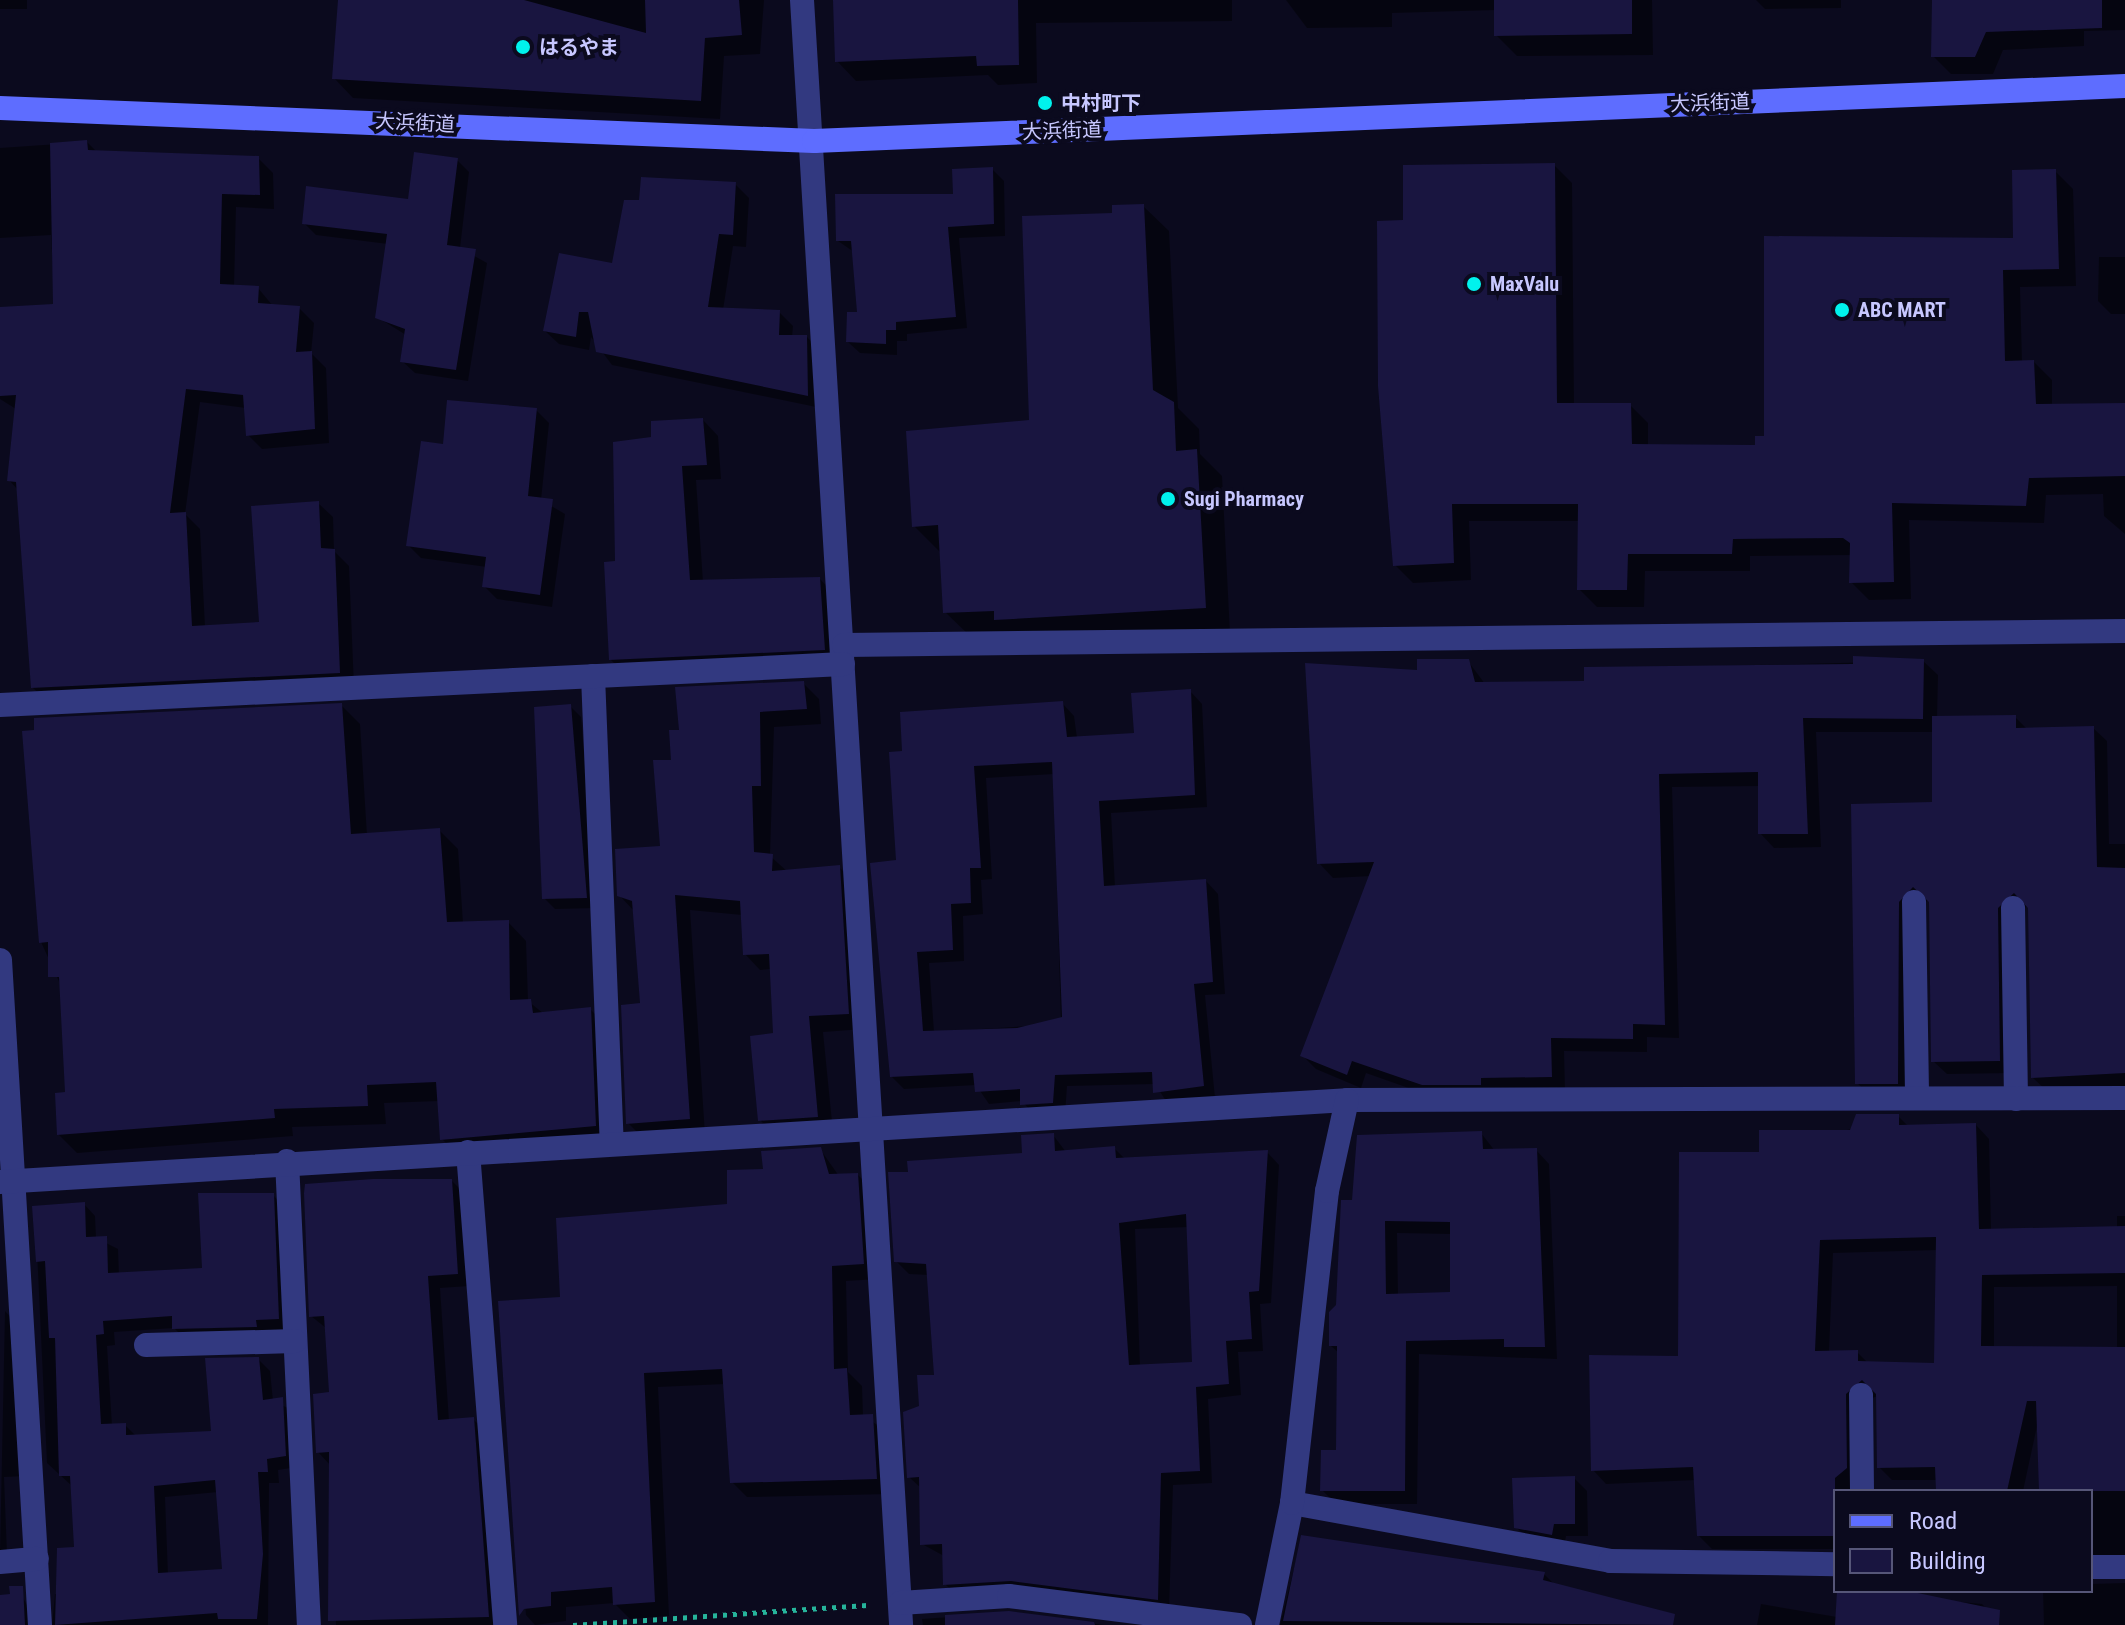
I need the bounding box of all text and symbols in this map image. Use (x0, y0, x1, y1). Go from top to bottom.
place label: はるやま (539, 35, 619, 59)
marker: はるやま (514, 38, 532, 56)
street label: 大浜街道 (1670, 90, 1750, 116)
place label: 中村町下 (1061, 91, 1141, 115)
marker: 中村町下 (1036, 94, 1054, 112)
street label: 大浜街道 (374, 109, 456, 137)
street label: 大浜街道 (1022, 118, 1102, 144)
place label: MaxValu (1490, 272, 1559, 296)
marker: MaxValu (1465, 275, 1483, 293)
place label: ABC MART (1858, 298, 1946, 322)
marker: ABC MART (1833, 301, 1851, 319)
place label: Sugi Pharmacy (1184, 487, 1304, 511)
marker: Sugi Pharmacy (1159, 490, 1177, 508)
legend (1833, 1489, 2093, 1593)
text: Road (1909, 1507, 1957, 1535)
text: Building (1909, 1547, 1986, 1575)

